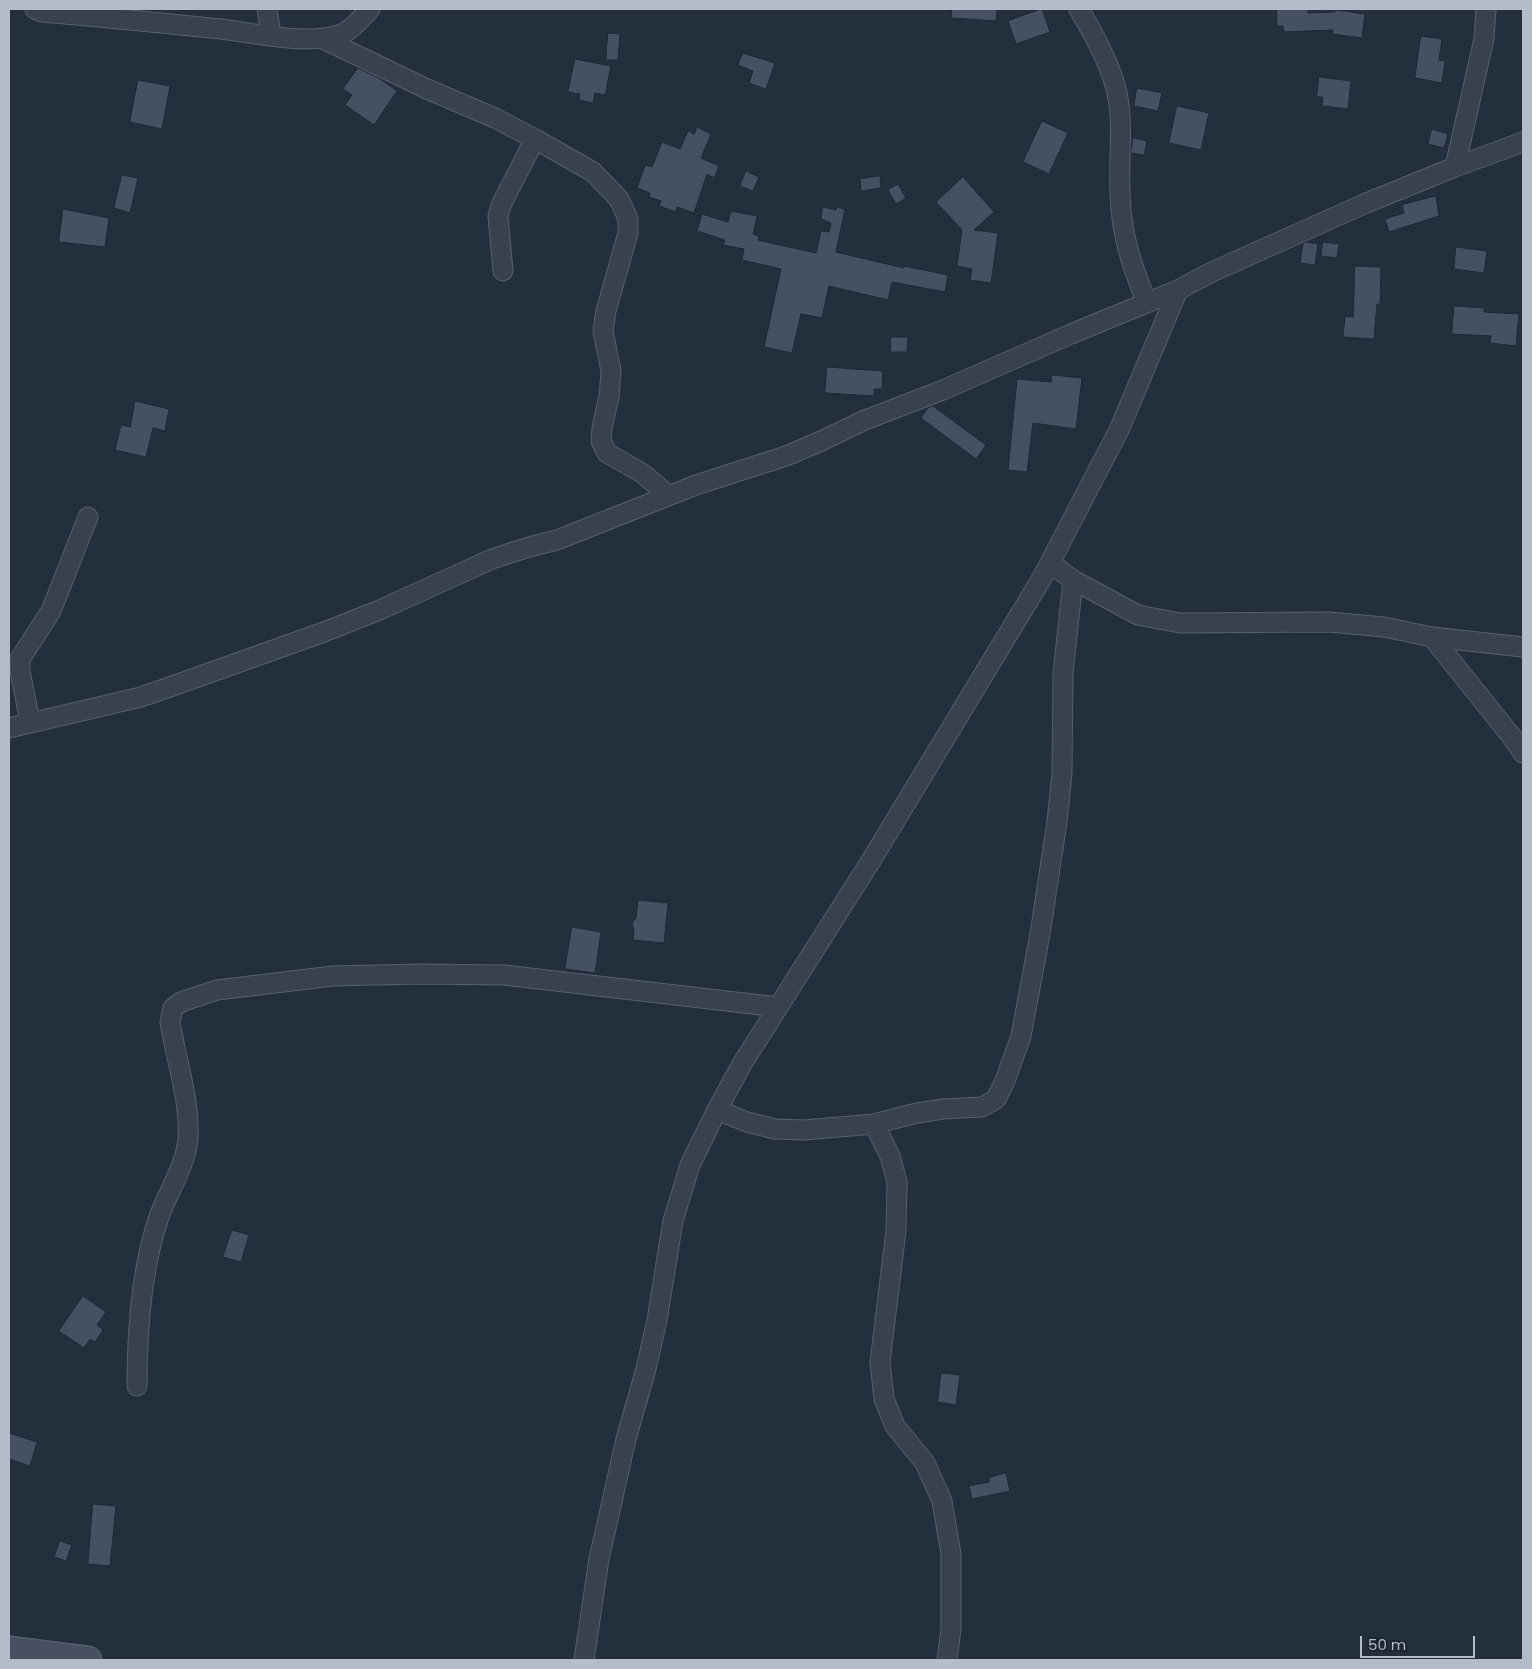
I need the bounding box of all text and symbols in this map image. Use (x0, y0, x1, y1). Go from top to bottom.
scale bar (1362, 1626, 1477, 1658)
text: 50 m (1368, 1634, 1406, 1655)

